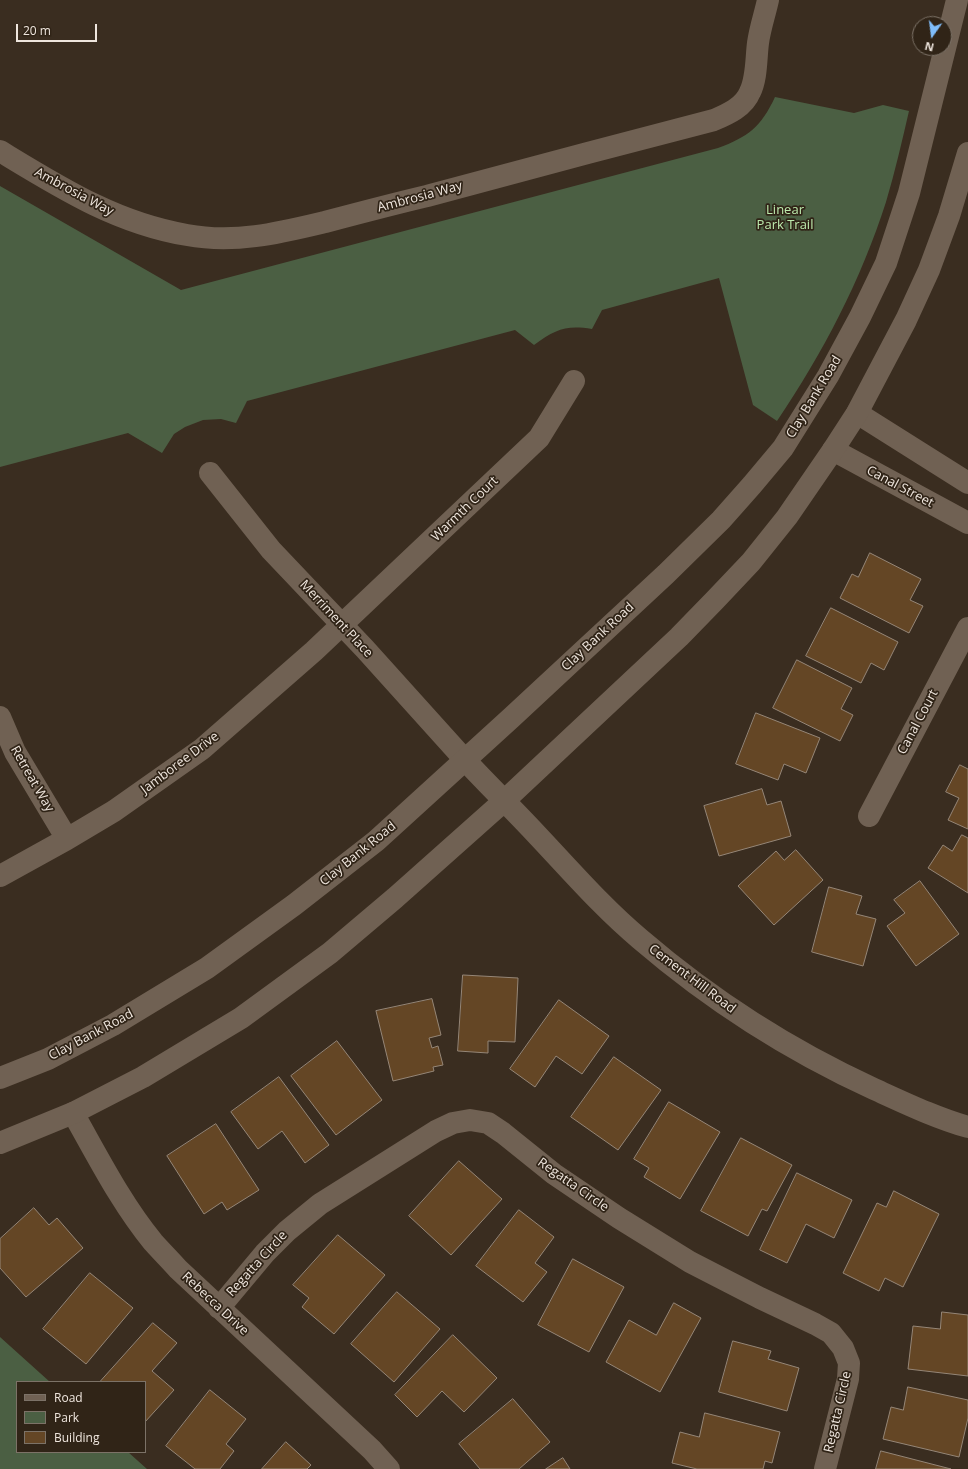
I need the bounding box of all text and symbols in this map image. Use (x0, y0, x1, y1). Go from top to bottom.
scale bar (18, 16, 99, 42)
north arrow (912, 16, 952, 56)
text: 20 m (23, 22, 51, 39)
text: N (923, 39, 935, 56)
street label: Ambrosia Way (32, 165, 116, 219)
street label: Ambrosia Way (376, 178, 464, 216)
park label: Linear Park Trail (757, 202, 813, 233)
street label: Clay Bank Road (783, 353, 845, 441)
street label: Canal Street (864, 463, 936, 511)
street label: Warmth Court (428, 473, 502, 545)
street label: Merriment Place (296, 577, 376, 661)
street label: Clay Bank Road (559, 599, 637, 675)
street label: Canal Court (894, 687, 942, 757)
street label: Jamboree Drive (138, 729, 222, 797)
street label: Retreat Way (7, 743, 57, 815)
street label: Clay Bank Road (317, 819, 399, 889)
street label: Cement Hill Road (646, 941, 738, 1017)
street label: Clay Bank Road (46, 1006, 136, 1064)
street label: Regatta Circle (535, 1155, 611, 1215)
street label: Regatta Circle (223, 1228, 291, 1300)
street label: Rebecca Drive (178, 1269, 252, 1339)
street label: Regatta Circle (821, 1370, 855, 1454)
legend (16, 1381, 146, 1453)
text: Road (54, 1389, 83, 1406)
text: Park (54, 1409, 79, 1426)
text: Building (54, 1429, 99, 1446)

